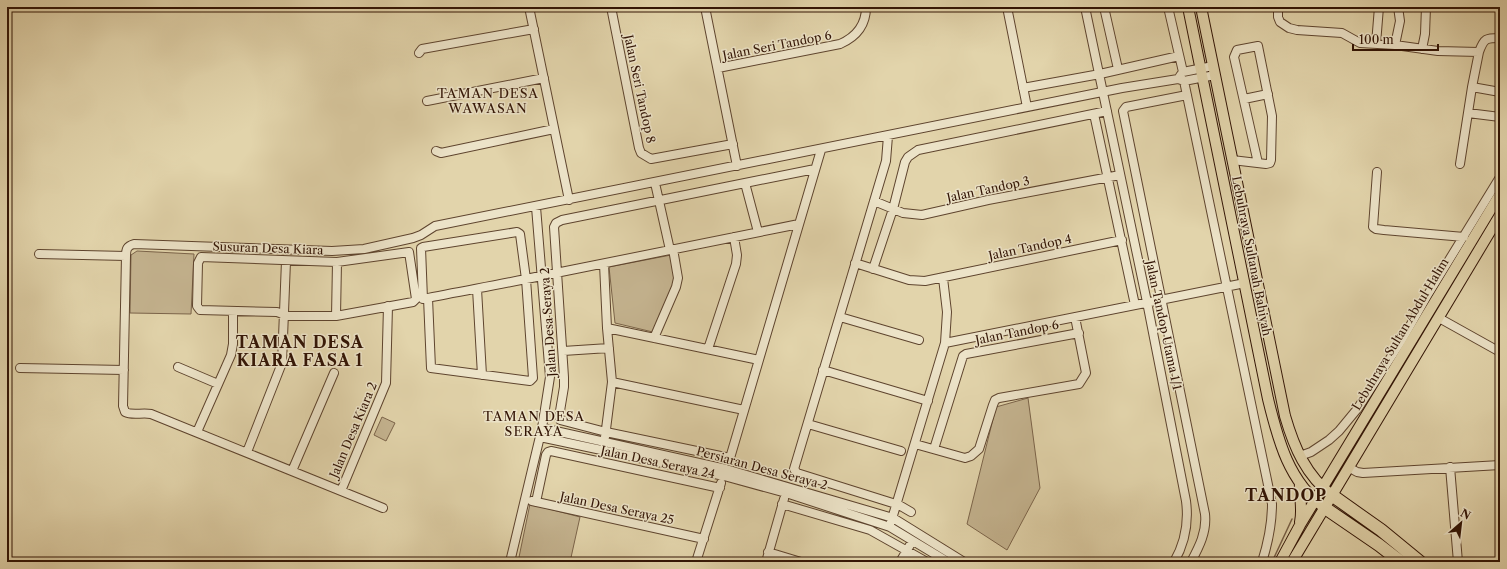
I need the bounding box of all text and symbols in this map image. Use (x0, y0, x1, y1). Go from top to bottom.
scale bar (1353, 26, 1438, 52)
street label: Jalan Seri Tandop 6 (719, 27, 833, 63)
street label: Jalan Seri Tandop 8 (621, 31, 659, 145)
text: 100 m (1359, 32, 1394, 47)
district label: TAMAN DESA WAWASAN (437, 85, 539, 116)
street label: Jalan Tandop 3 (943, 173, 1031, 206)
street label: Lebuhraya Sultanah Bahiyah (1229, 175, 1275, 338)
street label: Jalan Tandop 4 (985, 231, 1073, 264)
street label: Susuran Desa Kiara (212, 239, 324, 257)
street label: Lebuhraya Sultan Abdul Halim (1349, 255, 1451, 413)
street label: Jalan Tandop Utama 1/1 (1143, 257, 1185, 391)
street label: Jalan Desa Seraya 2 (537, 267, 559, 379)
street label: Jalan Tandop 6 (972, 317, 1060, 348)
district label: TAMAN DESA KIARA FASA 1 (236, 332, 364, 370)
street label: Jalan Desa Kiara 2 (325, 380, 380, 482)
district label: TAMAN DESA SERAYA (483, 408, 585, 439)
street label: Jalan Desa Seraya 24 (597, 442, 717, 481)
street label: Persiaran Desa Seraya 2 (695, 443, 829, 493)
district label: TANDOP (1245, 485, 1327, 505)
street label: Jalan Desa Seraya 25 (557, 488, 675, 527)
north arrow (1441, 503, 1481, 543)
text: N (1458, 506, 1474, 523)

